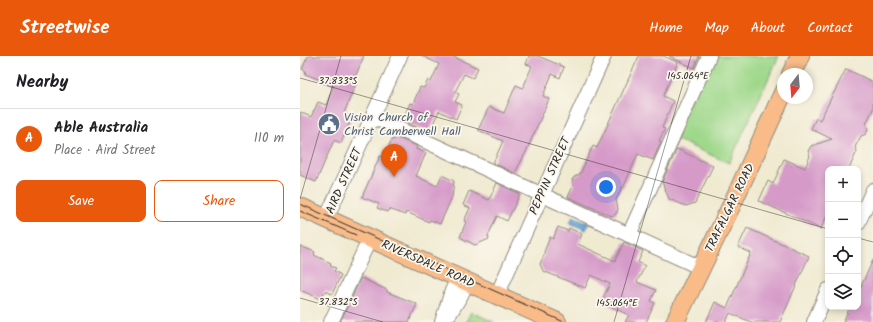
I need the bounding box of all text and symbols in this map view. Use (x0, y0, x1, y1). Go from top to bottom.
text: Streetwise (20, 13, 110, 43)
text: Home (649, 17, 683, 39)
text: Map (705, 17, 729, 39)
text: About (751, 17, 785, 39)
text: Contact (807, 17, 853, 39)
text: 145.064°E (667, 68, 710, 84)
north arrow (777, 68, 813, 104)
text: Nearby (16, 69, 68, 96)
text: 37.833°S (319, 73, 358, 89)
place label: Vision Church of Christ Camberwell Hall (344, 108, 461, 141)
public building icon: Vision Church of Christ Camberwell Hall (316, 111, 342, 137)
text: Able Australia (54, 116, 148, 140)
text: A (25, 128, 33, 149)
text: 110 m (254, 128, 284, 149)
street label: PEPPIN STREET (524, 133, 576, 218)
text: Place · Aird Street (54, 140, 155, 161)
street label: AIRD STREET (321, 143, 368, 217)
pin: A (381, 144, 407, 177)
street label: TRAFALGAR ROAD (700, 160, 760, 256)
map controls (825, 166, 861, 310)
button: + (825, 166, 861, 202)
your location (596, 177, 616, 197)
button: Save (16, 180, 146, 222)
button: Share (154, 180, 284, 222)
button: − (825, 202, 861, 238)
street label: RIVERSDALE ROAD (378, 235, 478, 293)
button: locate (825, 238, 861, 274)
button: layers (825, 274, 861, 310)
text: 37.832°S (319, 294, 358, 310)
text: 145.064°E (596, 295, 639, 311)

